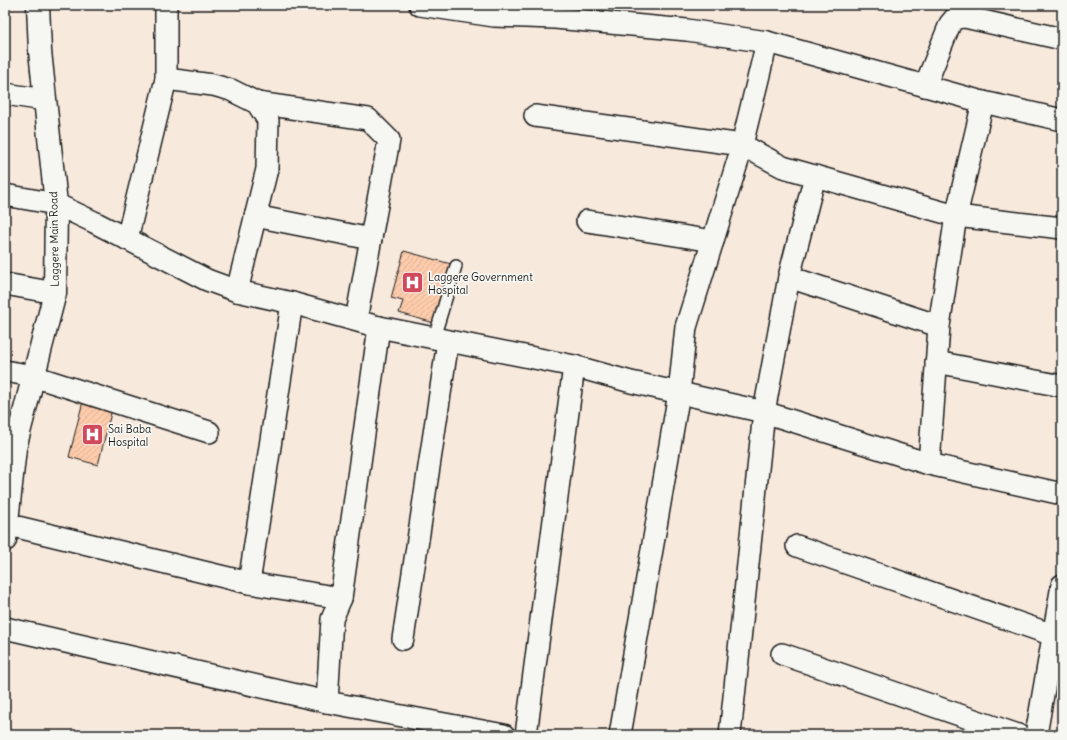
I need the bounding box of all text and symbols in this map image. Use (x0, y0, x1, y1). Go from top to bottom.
street label: Laggere Main Road (46, 191, 62, 287)
hospital icon: Laggere Government Hospital (399, 270, 425, 296)
place label: Laggere Government Hospital (428, 270, 533, 297)
hospital icon: Sai Baba Hospital (80, 422, 106, 448)
place label: Sai Baba Hospital (108, 422, 151, 449)

